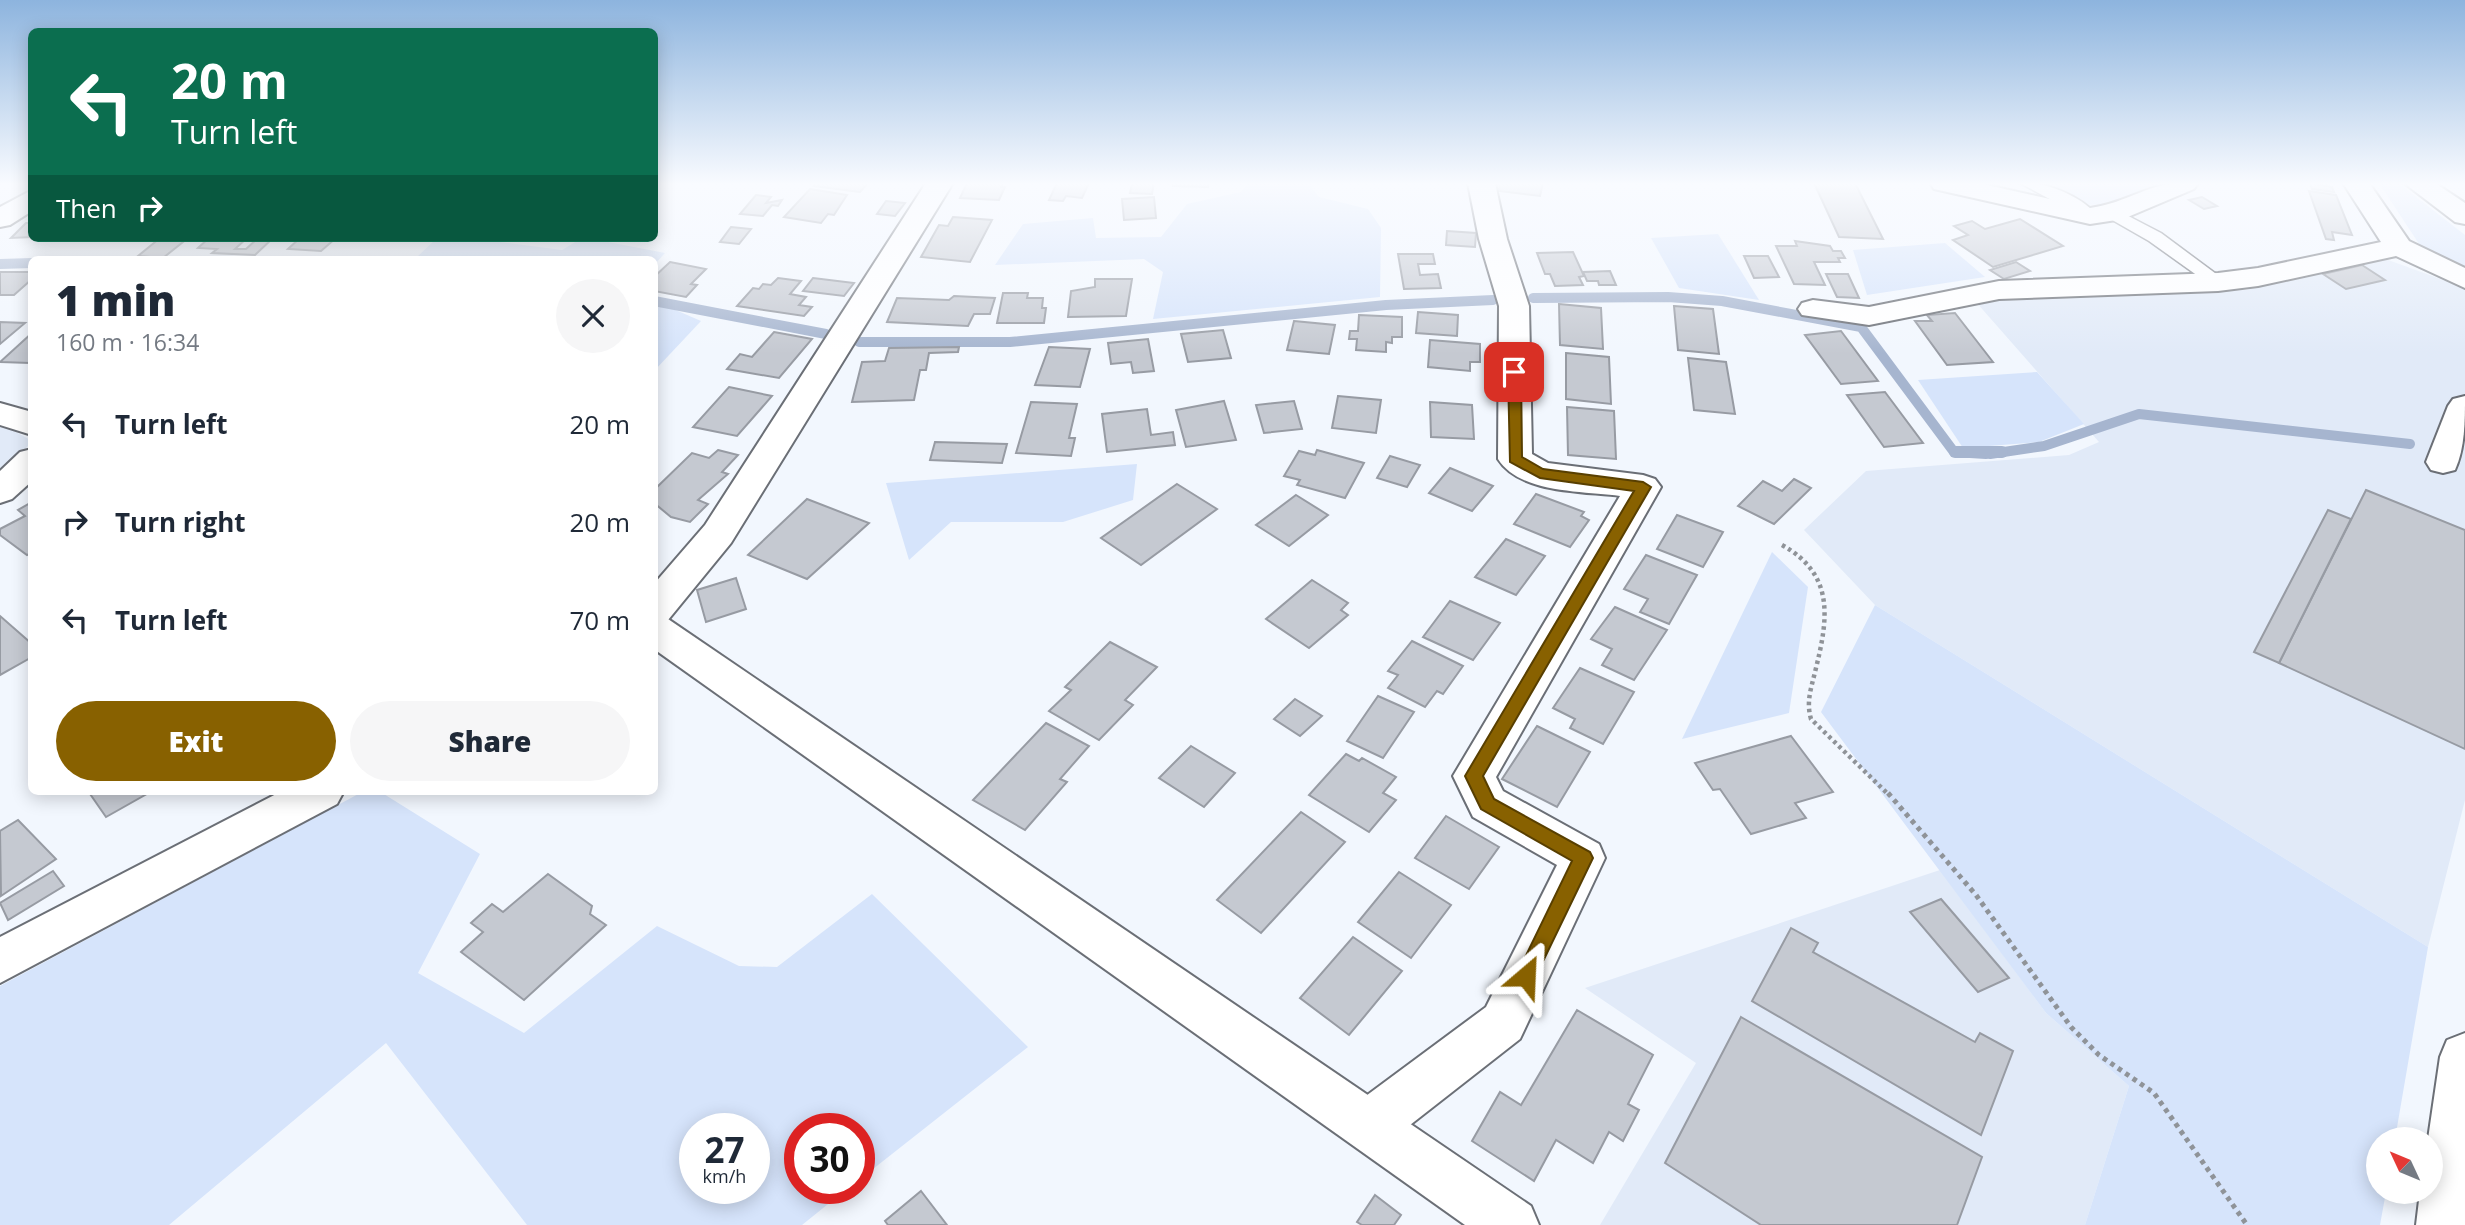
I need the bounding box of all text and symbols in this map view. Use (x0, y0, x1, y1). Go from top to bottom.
text: 20 m (171, 47, 288, 113)
icon: left (56, 56, 147, 147)
text: Turn left (171, 110, 297, 153)
icon: right (131, 189, 169, 227)
text: Then (56, 190, 117, 226)
text: 1 min (56, 271, 175, 328)
button: close (556, 279, 630, 353)
text: 160 m · 16:34 (56, 326, 199, 358)
pin (1484, 342, 1544, 402)
icon: arrive (1495, 353, 1533, 391)
icon: left (56, 405, 94, 443)
text: Turn left (115, 406, 227, 442)
text: 20 m (569, 406, 630, 442)
icon: right (56, 503, 94, 541)
text: Turn right (115, 504, 246, 540)
text: 20 m (569, 504, 630, 540)
icon: left (56, 601, 94, 639)
text: Turn left (115, 602, 227, 638)
text: 70 m (569, 602, 630, 638)
button: Exit (56, 701, 336, 781)
button: Share (350, 701, 630, 781)
position arrow (1489, 939, 1563, 1013)
speed limit sign: 30 (784, 1113, 875, 1204)
text: 27 (704, 1126, 745, 1173)
north arrow (2366, 1127, 2443, 1204)
map controls (2366, 1127, 2443, 1204)
text: km/h (703, 1164, 746, 1188)

